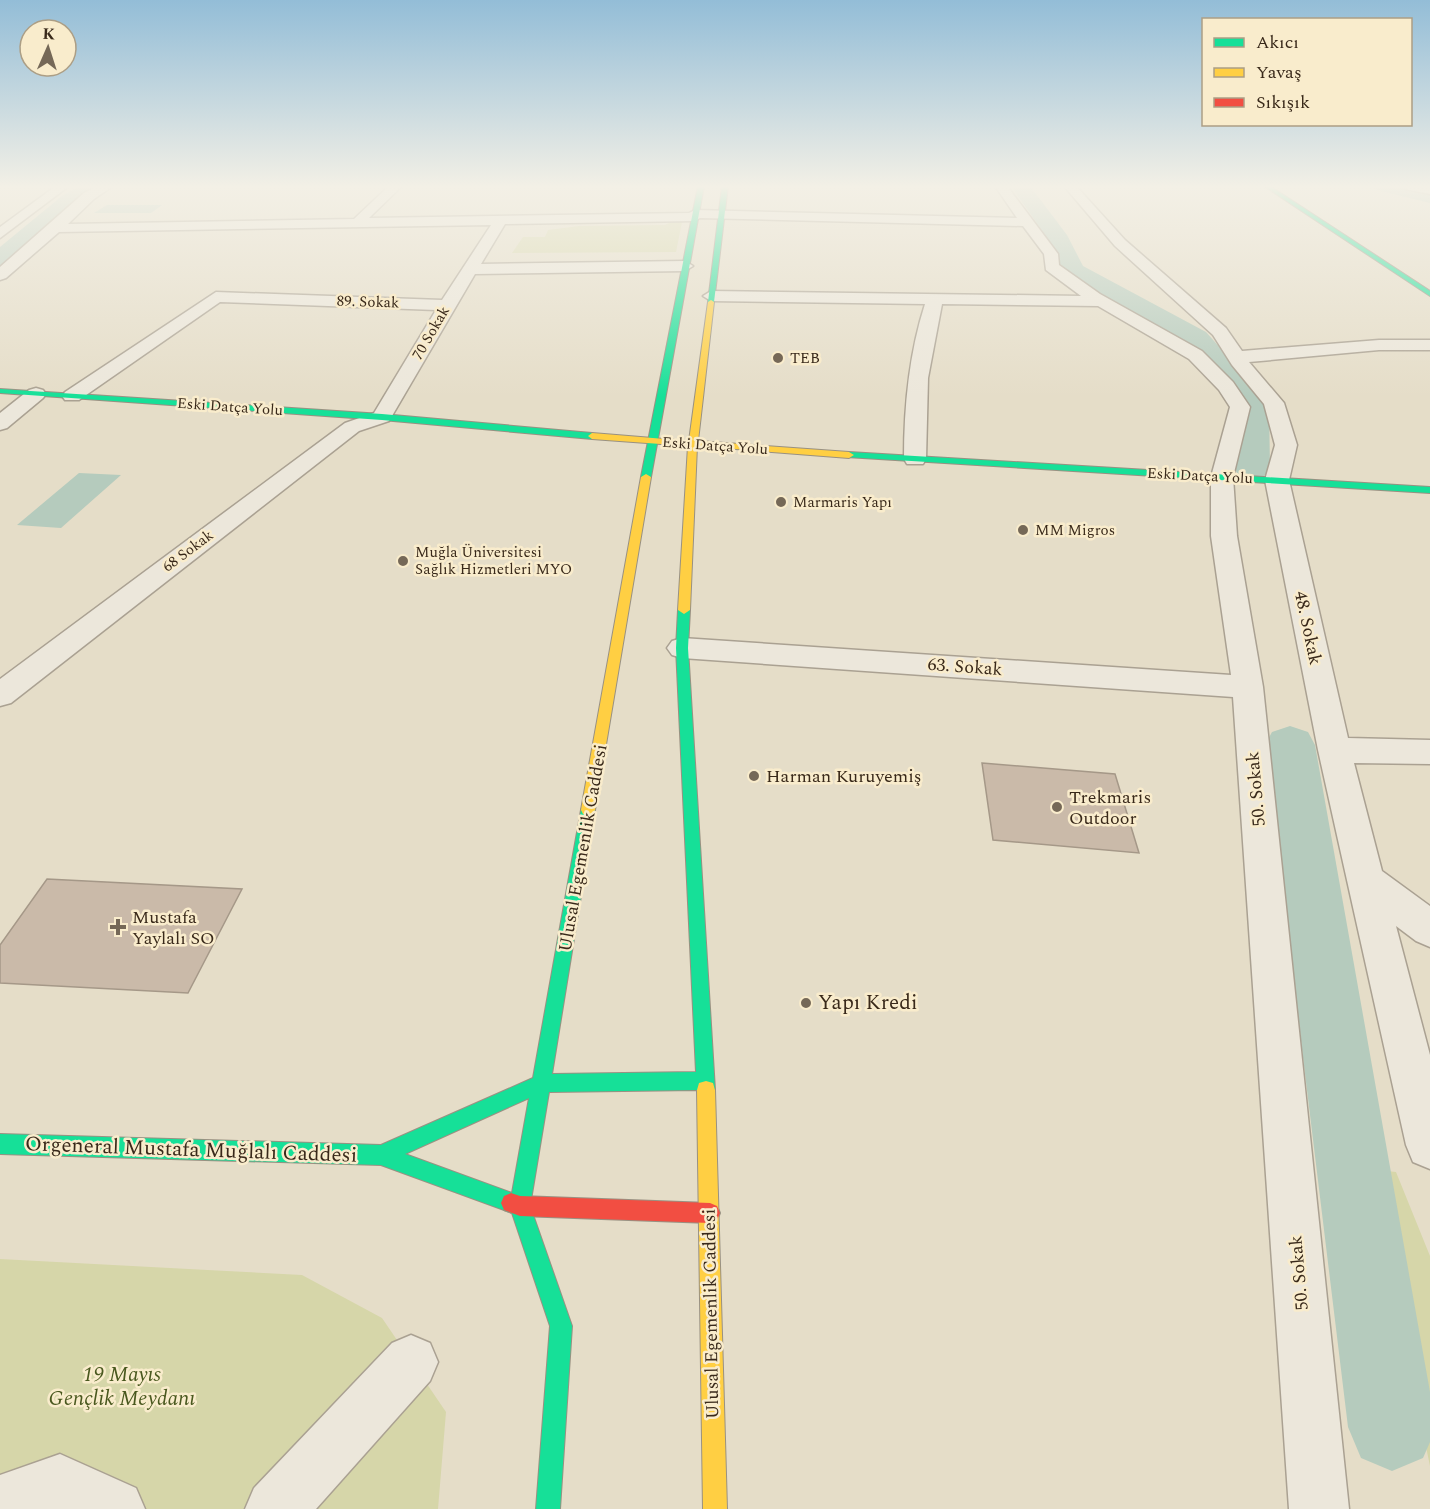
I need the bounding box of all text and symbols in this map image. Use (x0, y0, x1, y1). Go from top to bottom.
north arrow (18, 18, 78, 78)
legend (1202, 18, 1412, 126)
text: K (42, 22, 56, 46)
text: Akıcı (1256, 29, 1299, 56)
text: Yavaş (1256, 59, 1302, 86)
text: Sıkışık (1256, 89, 1310, 116)
street label: 89. Sokak (336, 289, 400, 315)
street label: 70 Sokak (406, 302, 456, 364)
place label: TEB (790, 347, 820, 370)
marker: TEB (771, 351, 785, 365)
street label: Eski Datça Yolu (176, 392, 284, 422)
street label: Eski Datça Yolu (661, 431, 769, 461)
street label: Eski Datça Yolu (1146, 462, 1254, 490)
place label: Marmaris Yapı (793, 491, 892, 514)
marker: Marmaris Yapı (774, 495, 788, 509)
place label: MM Migros (1035, 519, 1115, 542)
marker: MM Migros (1016, 523, 1030, 537)
street label: 68 Sokak (158, 524, 218, 578)
place label: Muğla Üniversitesi Sağlık Hizmetleri MYO (415, 541, 572, 581)
marker: Muğla Üniversitesi Sağlık Hizmetleri MYO (396, 554, 410, 568)
street label: 48. Sokak (1287, 588, 1329, 668)
street label: 63. Sokak (927, 651, 1003, 683)
street label: Ulusal Egemenlik Caddesi (551, 742, 615, 954)
street label: 50. Sokak (1239, 750, 1273, 828)
place label: Harman Kuruyemiş (766, 763, 922, 790)
marker: Harman Kuruyemiş (747, 769, 761, 783)
place label: Trekmaris Outdoor (1069, 784, 1151, 832)
marker: Trekmaris Outdoor (1050, 800, 1064, 814)
place label: Mustafa Yaylalı SO (132, 904, 215, 952)
marker: Mustafa Yaylalı SO (109, 918, 127, 936)
place label: Yapı Kredi (818, 987, 918, 1019)
marker: Yapı Kredi (799, 996, 813, 1010)
street label: Orgeneral Mustafa Muğlalı Caddesi (24, 1128, 358, 1172)
street label: Ulusal Egemenlik Caddesi (696, 1209, 726, 1419)
street label: 50. Sokak (1282, 1234, 1316, 1312)
park label: 19 Mayıs Gençlik Meydanı (49, 1359, 195, 1415)

